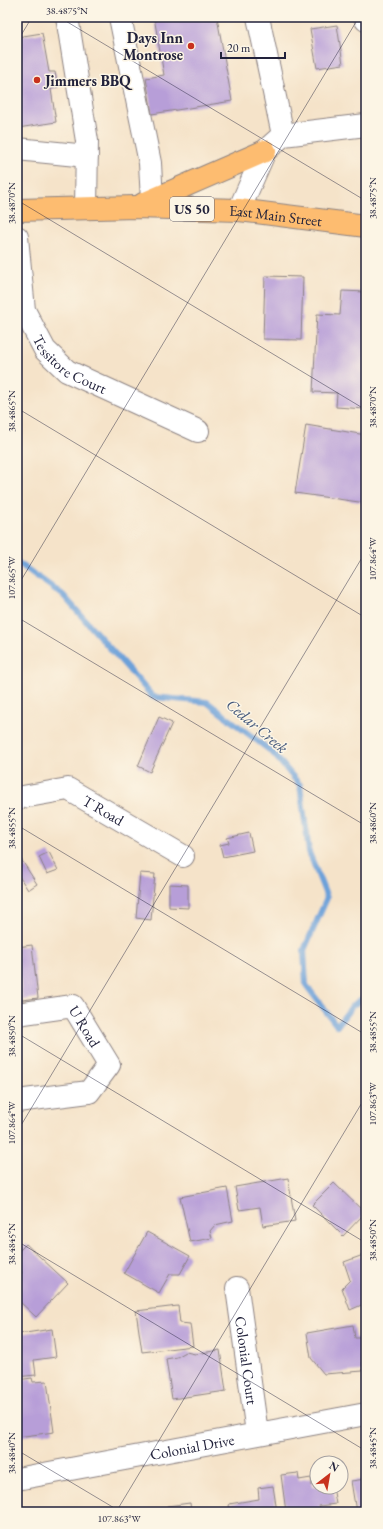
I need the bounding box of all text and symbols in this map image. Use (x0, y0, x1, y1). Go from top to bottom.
text: 38.4875°N (46, 4, 88, 17)
place label: Days Inn Montrose (123, 28, 184, 64)
scale bar (221, 34, 285, 60)
text: 20 m (227, 40, 251, 56)
marker: Days Inn Montrose (186, 41, 196, 51)
place label: Jimmers BBQ (43, 71, 133, 90)
marker: Jimmers BBQ (32, 75, 42, 85)
text: 38.4875°N (366, 177, 379, 219)
text: 38.4870°N (5, 182, 18, 224)
road number: US 50 (170, 197, 214, 221)
street label: East Main Street (229, 200, 323, 230)
street label: Tessitore Court (29, 331, 110, 398)
text: 38.4870°N (366, 386, 379, 428)
text: 38.4865°N (5, 390, 18, 432)
text: 107.864°W (366, 537, 379, 581)
text: 107.865°W (5, 556, 18, 600)
water label: Cedar Creek (222, 694, 293, 758)
street label: T Road (80, 790, 128, 829)
text: 38.4860°N (366, 802, 379, 844)
text: 38.4855°N (5, 807, 18, 849)
street label: U Road (65, 1002, 105, 1051)
text: 38.4855°N (366, 1011, 379, 1053)
text: 38.4850°N (5, 1015, 18, 1057)
text: 107.863°W (366, 1082, 379, 1126)
text: 107.864°W (5, 1101, 18, 1145)
text: 38.4850°N (366, 1219, 379, 1261)
text: 38.4845°N (5, 1223, 18, 1265)
street label: Colonial Court (231, 1315, 262, 1406)
text: 38.4845°N (366, 1427, 379, 1469)
street label: Colonial Drive (148, 1429, 236, 1464)
text: 38.4840°N (5, 1432, 18, 1474)
north arrow (309, 1455, 349, 1495)
text: N (327, 1458, 342, 1475)
text: 107.863°W (97, 1512, 141, 1525)

